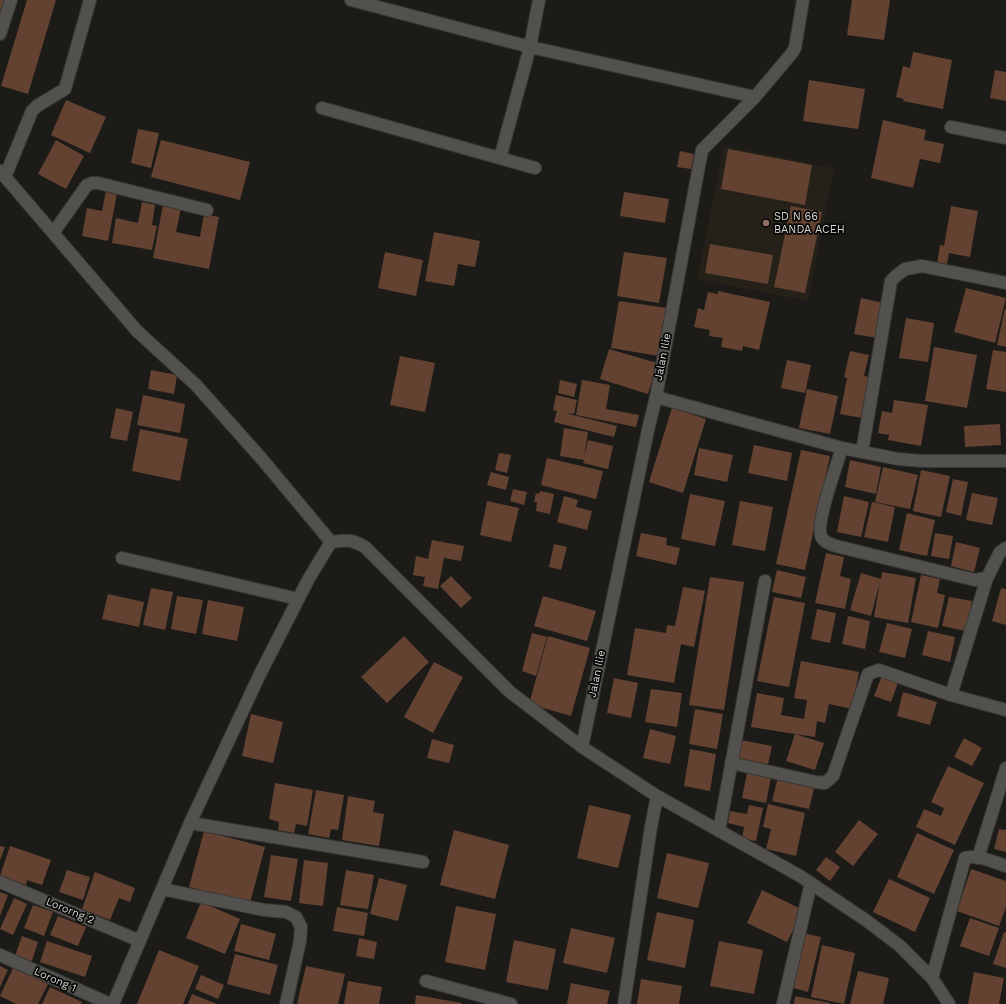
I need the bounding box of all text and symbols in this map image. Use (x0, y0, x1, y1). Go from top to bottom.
place label: SD N 66 BANDA ACEH (774, 210, 845, 236)
marker: SD N 66 BANDA ACEH (761, 218, 771, 228)
street label: Jalan Ilie (652, 332, 674, 382)
street label: Jalan Ilie (586, 649, 608, 699)
street label: Lororng 2 (44, 895, 96, 927)
street label: Lorong 1 (32, 965, 78, 995)

